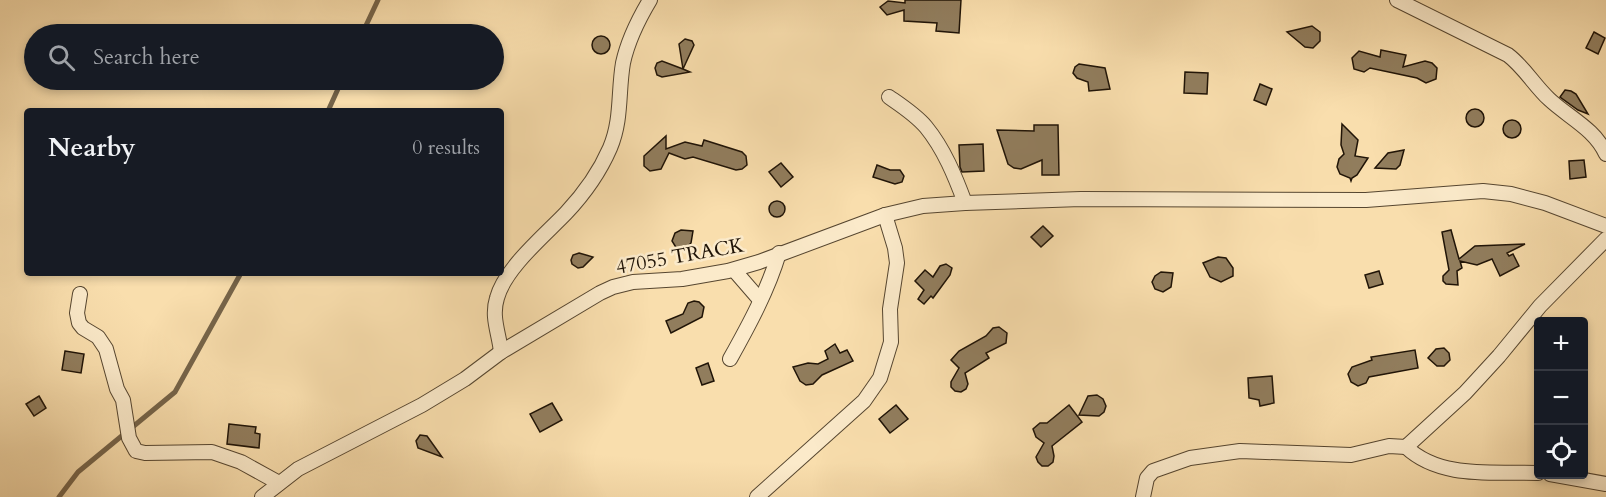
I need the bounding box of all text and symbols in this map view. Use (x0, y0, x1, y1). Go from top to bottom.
search box (24, 24, 504, 90)
icon: search (45, 41, 78, 74)
text: Search here (93, 42, 200, 72)
text: Nearby (48, 130, 136, 165)
text: 0 results (412, 134, 480, 161)
street label: 47055 TRACK (614, 231, 746, 281)
map controls (1534, 317, 1588, 479)
button: + (1534, 317, 1588, 371)
button: − (1534, 371, 1588, 425)
button: locate (1534, 425, 1588, 479)

